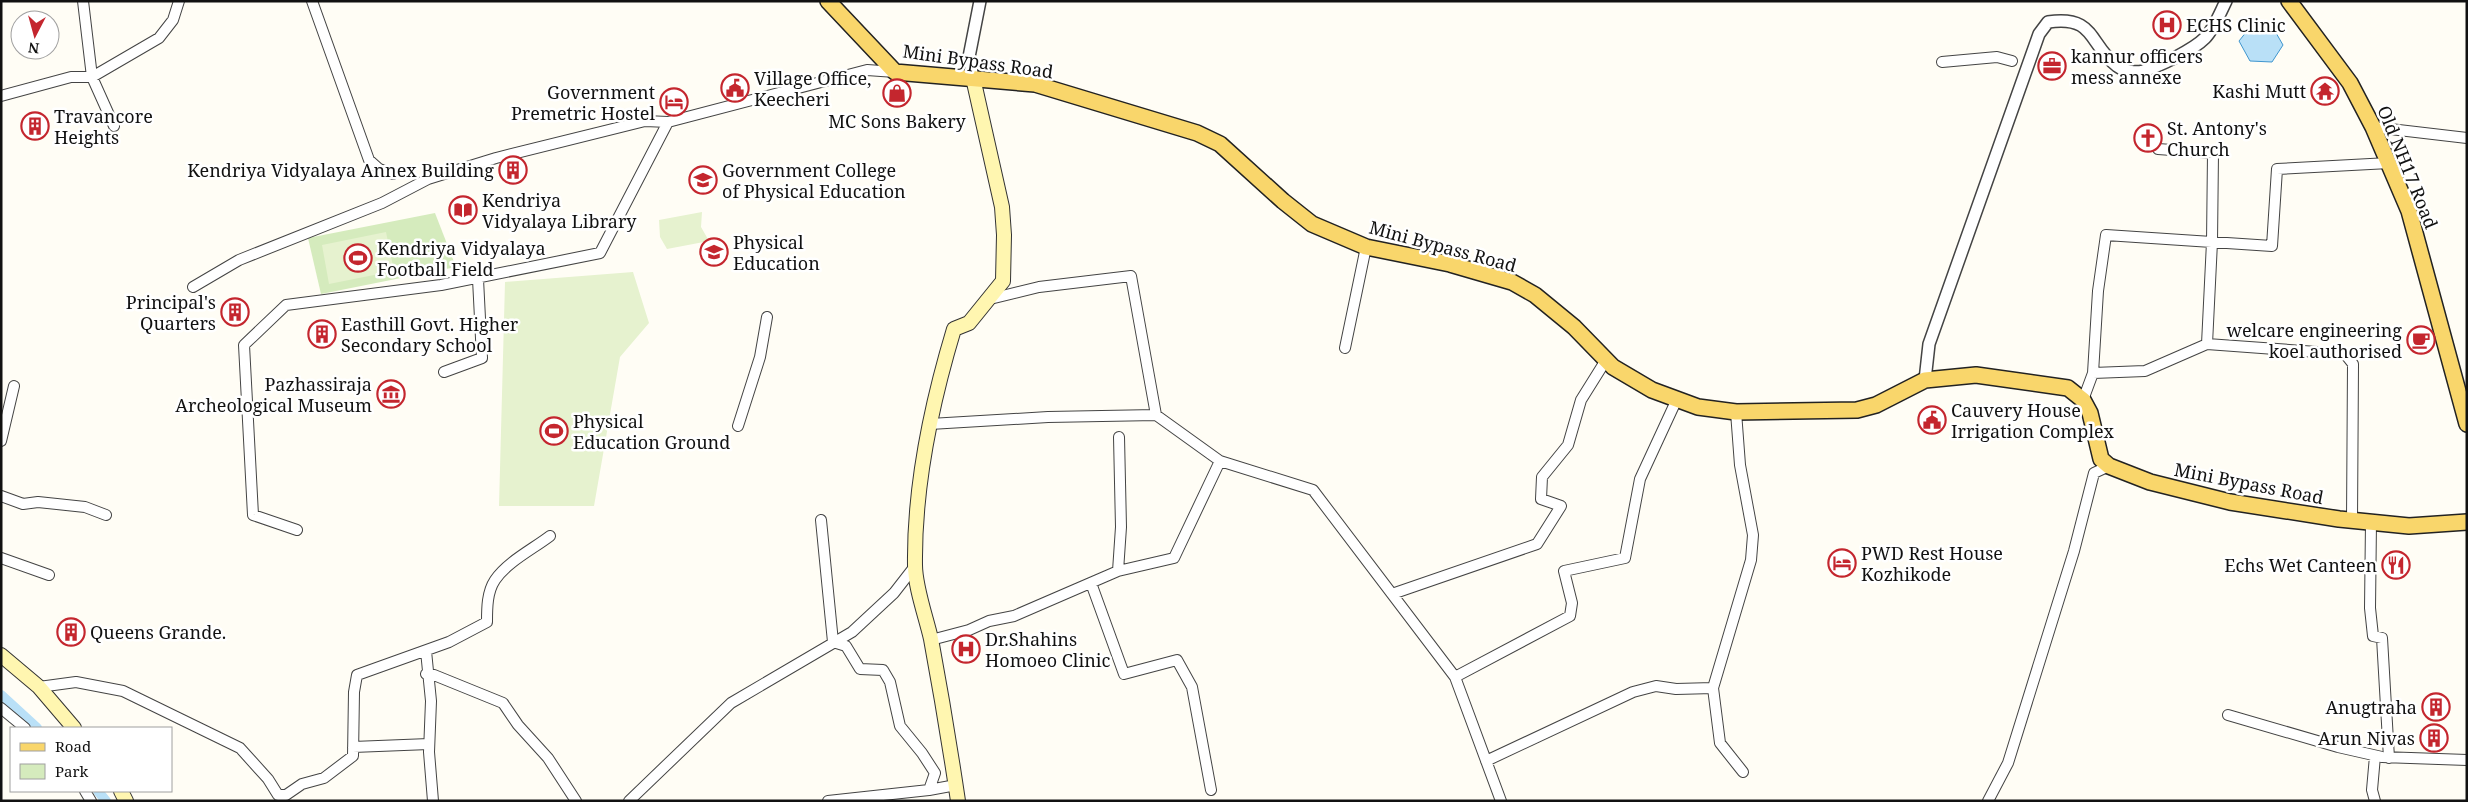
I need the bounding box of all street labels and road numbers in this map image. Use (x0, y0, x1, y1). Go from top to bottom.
street label: Mini Bypass Road (901, 39, 1055, 83)
street label: Old NH17 Road (2372, 102, 2444, 232)
street label: Mini Bypass Road (1367, 215, 1519, 277)
street label: Mini Bypass Road (2172, 457, 2326, 509)

